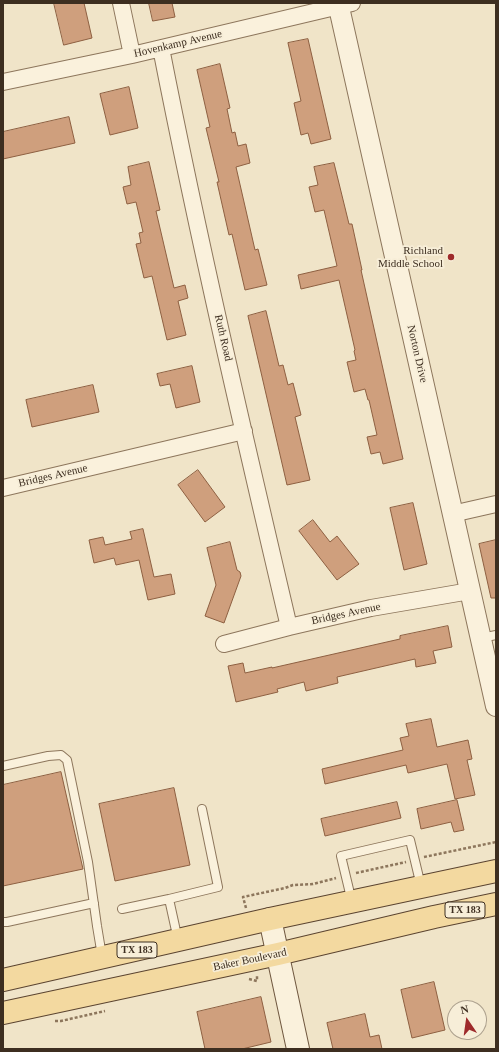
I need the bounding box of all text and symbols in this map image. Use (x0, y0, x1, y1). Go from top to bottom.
street label: Hovenkamp Avenue (133, 27, 223, 61)
place label: Richland Middle School (378, 244, 443, 270)
marker: Richland Middle School (446, 252, 456, 262)
street label: Ruth Road (211, 313, 235, 363)
street label: Norton Drive (404, 324, 430, 384)
street label: Bridges Avenue (17, 462, 89, 490)
street label: Bridges Avenue (310, 600, 382, 628)
road number: TX 183 (445, 902, 485, 918)
road number: TX 183 (117, 942, 157, 958)
street label: Baker Boulevard (212, 946, 288, 974)
north arrow (447, 1000, 487, 1040)
text: N (459, 1003, 470, 1016)

